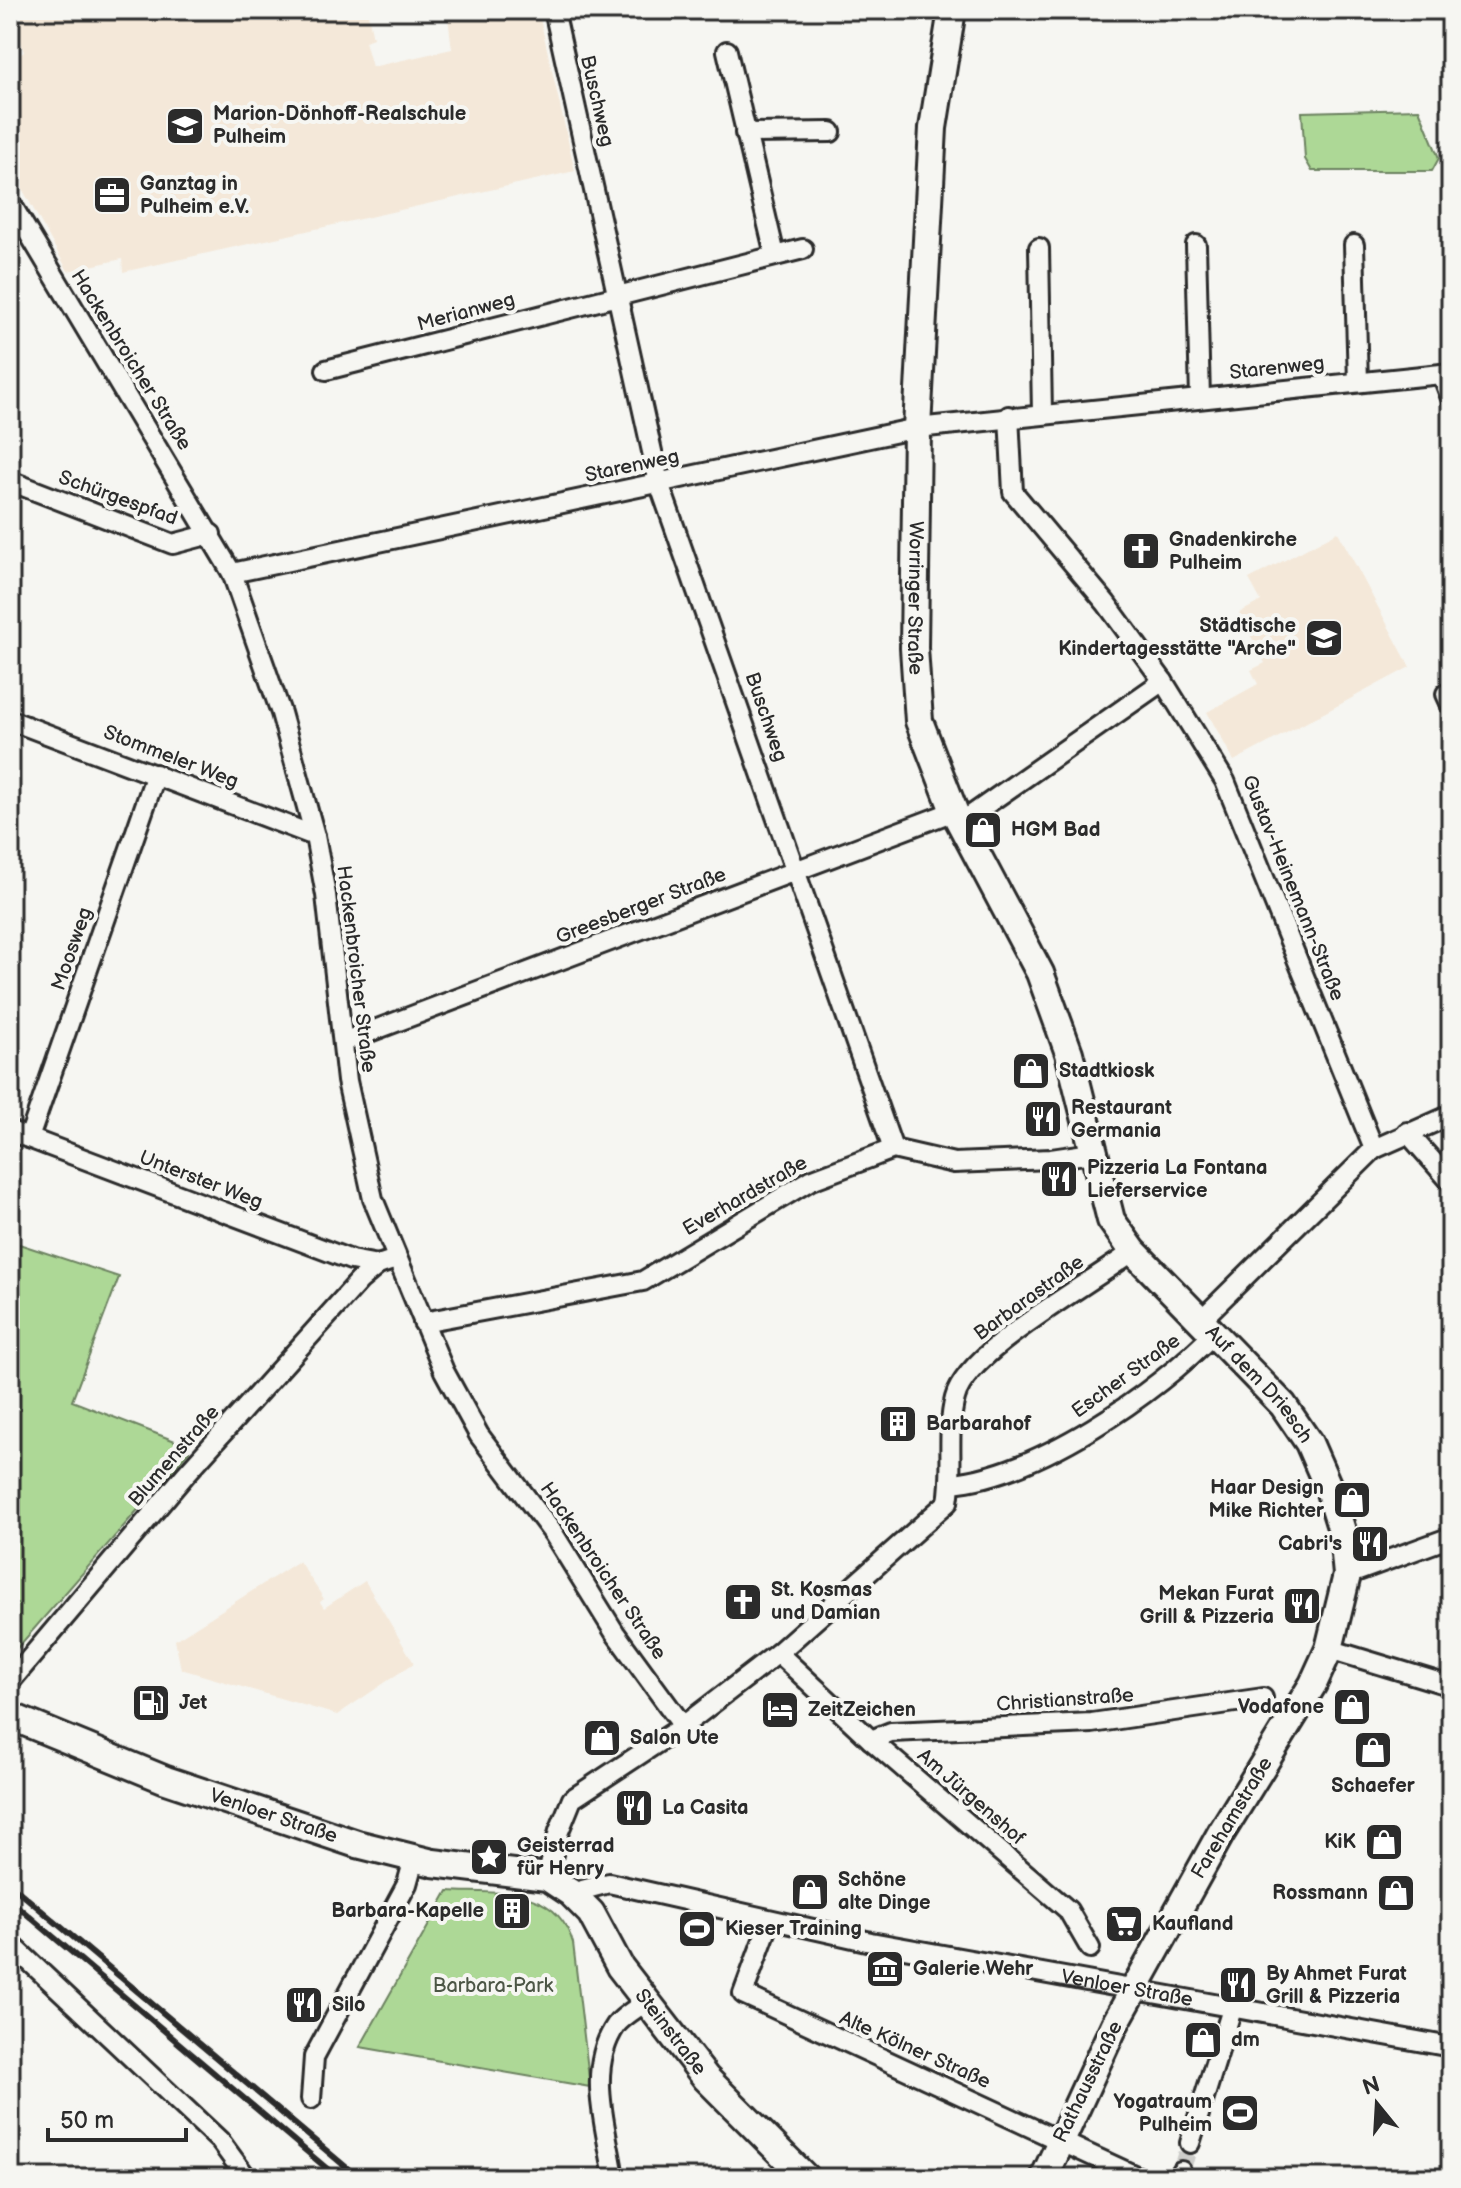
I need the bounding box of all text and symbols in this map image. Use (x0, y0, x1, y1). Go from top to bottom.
street label: Buschweg (575, 53, 619, 149)
place label: Marion-Dönhoff-Realschule Pulheim (213, 102, 466, 149)
school or university icon: Marion-Dönhoff-Realschule Pulheim (164, 105, 206, 147)
place label: Ganztag in Pulheim e.V. (140, 172, 249, 219)
office icon: Ganztag in Pulheim e.V. (91, 174, 133, 216)
street label: Hackenbroicher Straße (66, 265, 197, 455)
street label: Merianweg (415, 287, 517, 337)
street label: Starenweg (1228, 351, 1326, 385)
street label: Starenweg (583, 444, 681, 488)
street label: Schürgespfad (55, 465, 181, 531)
street label: Worringer Straße (902, 521, 928, 676)
place label: Gnadenkirche Pulheim (1169, 528, 1297, 575)
church icon: Gnadenkirche Pulheim (1120, 530, 1162, 572)
place label: Städtische Kindertagesstätte "Arche" (1058, 614, 1296, 661)
school or university icon: Städtische Kindertagesstätte "Arche" (1303, 617, 1345, 659)
street label: Buschweg (740, 669, 792, 765)
street label: Stommeler Weg (100, 720, 242, 794)
street label: Gustav-Heinemann-Straße (1237, 772, 1349, 1004)
shop icon: HGM Bad (962, 809, 1004, 851)
place label: HGM Bad (1011, 818, 1100, 842)
street label: Greesberger Straße (552, 862, 730, 950)
street label: Hackenbroicher Straße (331, 864, 381, 1074)
street label: Moosweg (47, 904, 97, 994)
shop icon: Stadtkiosk (1010, 1050, 1052, 1092)
place label: Stadtkiosk (1059, 1059, 1155, 1083)
place label: Restaurant Germania (1071, 1096, 1172, 1143)
restaurant icon: Restaurant Germania (1022, 1098, 1064, 1140)
street label: Unterster Weg (136, 1145, 266, 1215)
street label: Everhardstraße (679, 1151, 812, 1241)
place label: Pizzeria La Fontana Lieferservice (1087, 1156, 1268, 1203)
restaurant icon: Pizzeria La Fontana Lieferservice (1038, 1158, 1080, 1200)
street label: Barbarastraße (969, 1250, 1089, 1346)
street label: Auf dem Driesch (1200, 1320, 1318, 1448)
street label: Escher Straße (1067, 1329, 1185, 1423)
street label: Blumenstraße (124, 1400, 225, 1511)
building icon: Barbarahof (877, 1403, 919, 1445)
place label: Barbarahof (926, 1412, 1032, 1436)
place label: Haar Design Mike Richter (1209, 1476, 1325, 1523)
street label: Hackenbroicher Straße (535, 1478, 671, 1664)
shop icon: Haar Design Mike Richter (1331, 1479, 1373, 1521)
restaurant icon: Cabri's (1349, 1523, 1391, 1565)
place label: Cabri's (1278, 1532, 1342, 1556)
place label: St. Kosmas und Damian (771, 1578, 880, 1625)
church icon: St. Kosmas und Damian (722, 1581, 764, 1623)
place label: Mekan Furat Grill & Pizzeria (1140, 1582, 1274, 1629)
restaurant icon: Mekan Furat Grill & Pizzeria (1281, 1585, 1323, 1627)
fuel station icon: Jet (130, 1682, 172, 1724)
street label: Christianstraße (995, 1683, 1135, 1717)
shop icon: Vodafone (1331, 1686, 1373, 1728)
hotel icon: ZeitZeichen (759, 1689, 801, 1731)
place label: Jet (179, 1691, 207, 1715)
place label: Vodafone (1238, 1695, 1324, 1719)
place label: ZeitZeichen (808, 1698, 916, 1722)
shop icon: Salon Ute (581, 1717, 623, 1759)
place label: Salon Ute (630, 1726, 719, 1750)
shop icon: Schaefer (1352, 1729, 1394, 1771)
street label: Am Jürgenshof (912, 1744, 1030, 1850)
street label: Farehamstraße (1186, 1753, 1278, 1883)
place label: Schaefer (1331, 1774, 1416, 1798)
street label: Venloer Straße (207, 1783, 341, 1849)
restaurant icon: La Casita (613, 1787, 655, 1829)
place label: La Casita (662, 1796, 748, 1820)
shop icon: KiK (1363, 1821, 1405, 1863)
place label: KiK (1324, 1830, 1356, 1854)
place label: Geisterrad für Henry (517, 1834, 614, 1881)
place icon: Geisterrad für Henry (468, 1836, 510, 1878)
place label: Schöne alte Dinge (838, 1868, 931, 1915)
shop icon: Schöne alte Dinge (789, 1871, 831, 1913)
shop icon: Rossmann (1375, 1872, 1417, 1914)
place label: Rossmann (1272, 1881, 1368, 1905)
building icon: Barbara-Kapelle (491, 1890, 533, 1932)
place label: Barbara-Kapelle (331, 1899, 484, 1923)
supermarket icon: Kaufland (1103, 1903, 1145, 1945)
sports icon: Kieser Training (676, 1908, 718, 1950)
place label: Kaufland (1152, 1912, 1233, 1936)
place label: Kieser Training (725, 1917, 862, 1941)
museum icon: Galerie Wehr (864, 1948, 906, 1990)
place label: Galerie Wehr (913, 1957, 1034, 1981)
place label: By Ahmet Furat Grill & Pizzeria (1266, 1962, 1407, 2009)
restaurant icon: By Ahmet Furat Grill & Pizzeria (1217, 1964, 1259, 2006)
street label: Venloer Straße (1059, 1965, 1195, 2012)
park label: Barbara-Park (433, 1974, 553, 1998)
restaurant icon: Silo (283, 1984, 325, 2026)
street label: Steinstraße (629, 1984, 711, 2080)
place label: Silo (332, 1993, 365, 2017)
street label: Alte Kölner Straße (836, 2006, 994, 2094)
street label: Rathausstraße (1048, 2017, 1128, 2147)
shop icon: dm (1182, 2019, 1224, 2061)
place label: dm (1231, 2028, 1260, 2052)
north arrow (1337, 2064, 1417, 2144)
text: N (1359, 2071, 1383, 2102)
place label: Yogatraum Pulheim (1113, 2090, 1212, 2137)
scale bar (48, 2092, 186, 2142)
sports icon: Yogatraum Pulheim (1219, 2092, 1261, 2134)
text: 50 m (60, 2106, 114, 2135)

